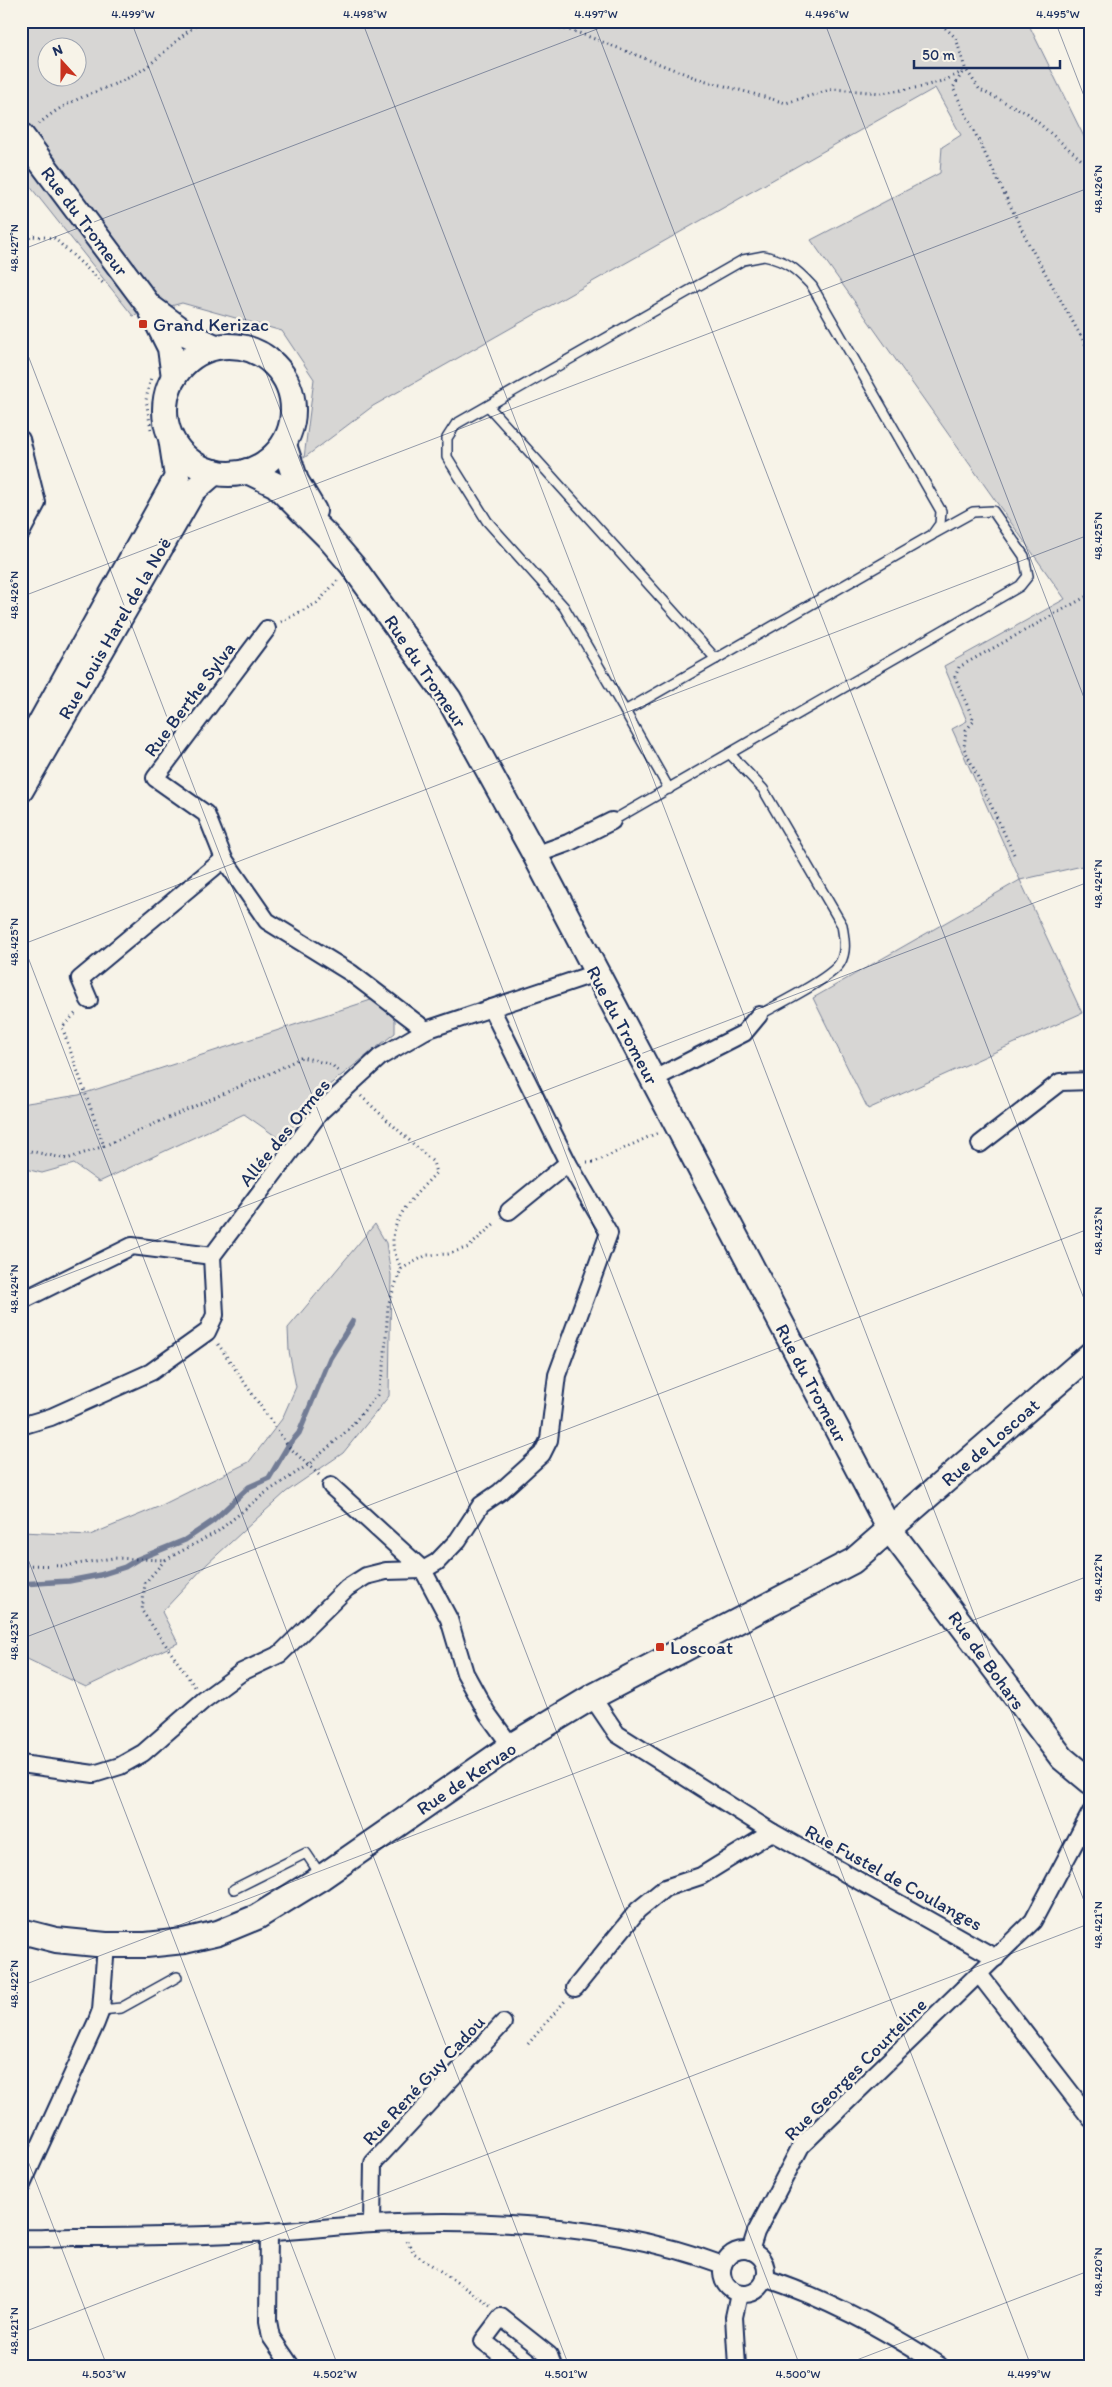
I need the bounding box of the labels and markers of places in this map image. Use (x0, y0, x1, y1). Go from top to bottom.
place label: Grand Kerizac (153, 313, 269, 336)
marker: Grand Kerizac (137, 318, 149, 330)
place label: Loscoat (670, 1636, 733, 1659)
marker: Loscoat (654, 1641, 666, 1653)

